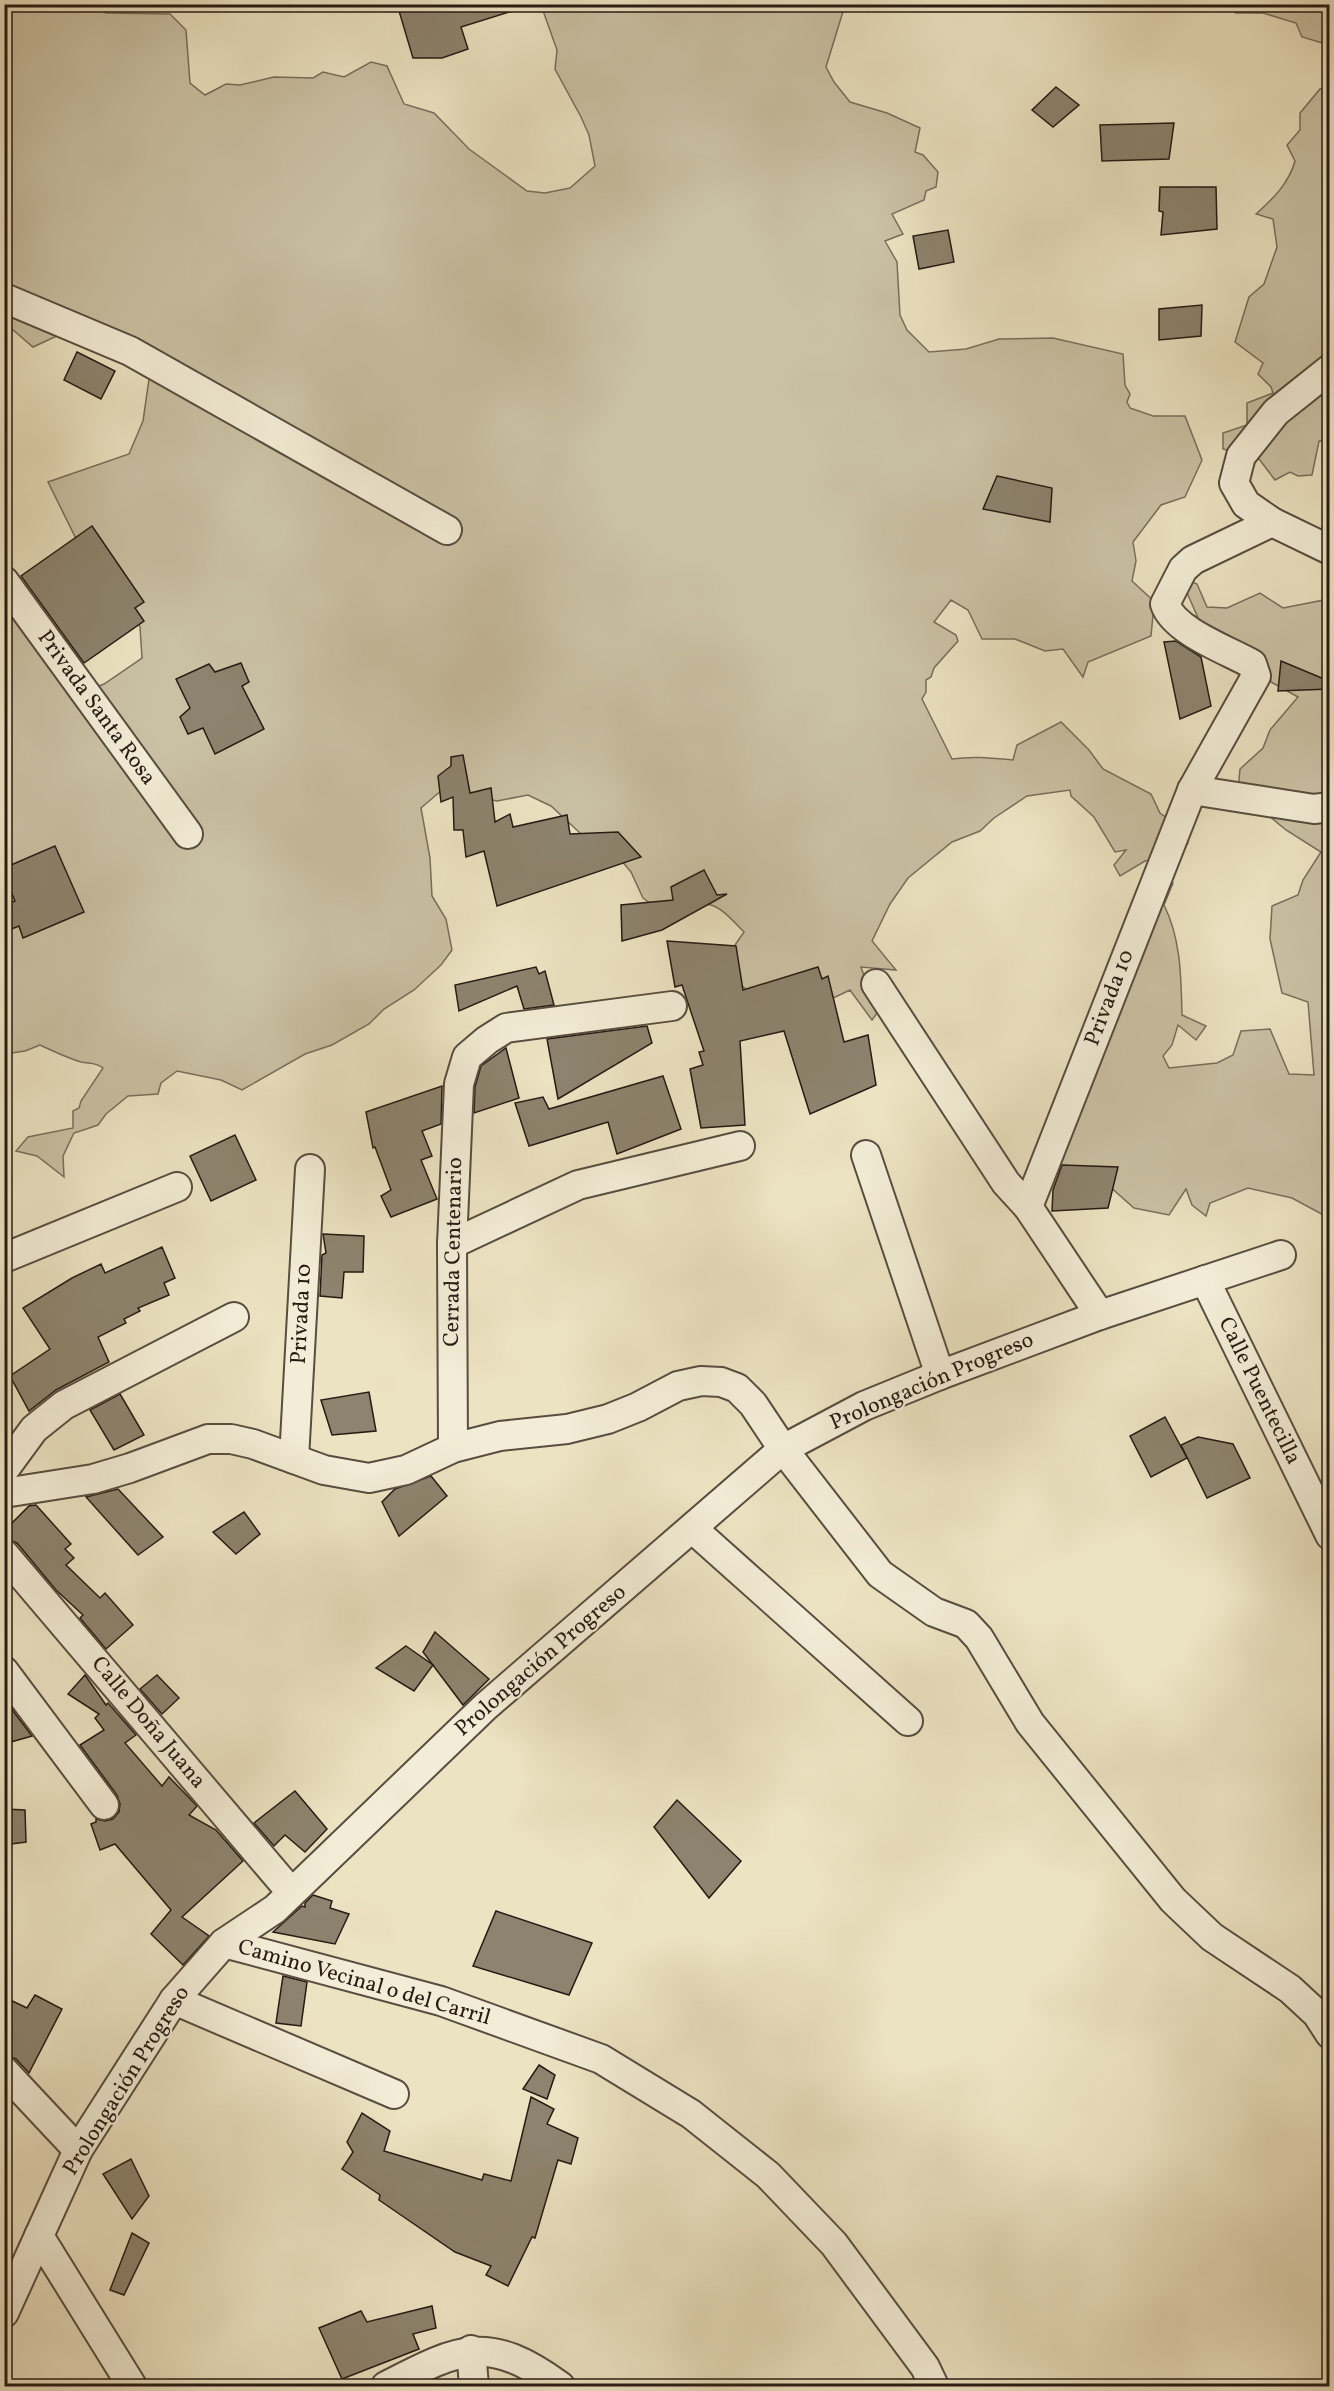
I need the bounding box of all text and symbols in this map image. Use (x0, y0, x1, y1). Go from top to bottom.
street label: Privada Santa Rosa (29, 624, 163, 792)
street label: Privada 10 (1077, 945, 1143, 1051)
street label: Cerrada Centenario (437, 1157, 471, 1347)
street label: Privada 10 (284, 1263, 320, 1365)
street label: Calle Puentecilla (1210, 1312, 1308, 1470)
street label: Prolongación Progreso (825, 1325, 1039, 1439)
street label: Prolongación Progreso (448, 1578, 634, 1744)
street label: Calle Doña Juana (83, 1650, 213, 1796)
street label: Camino Vecinal o del Carril (234, 1932, 494, 2034)
street label: Prolongación Progreso (56, 1980, 198, 2182)

